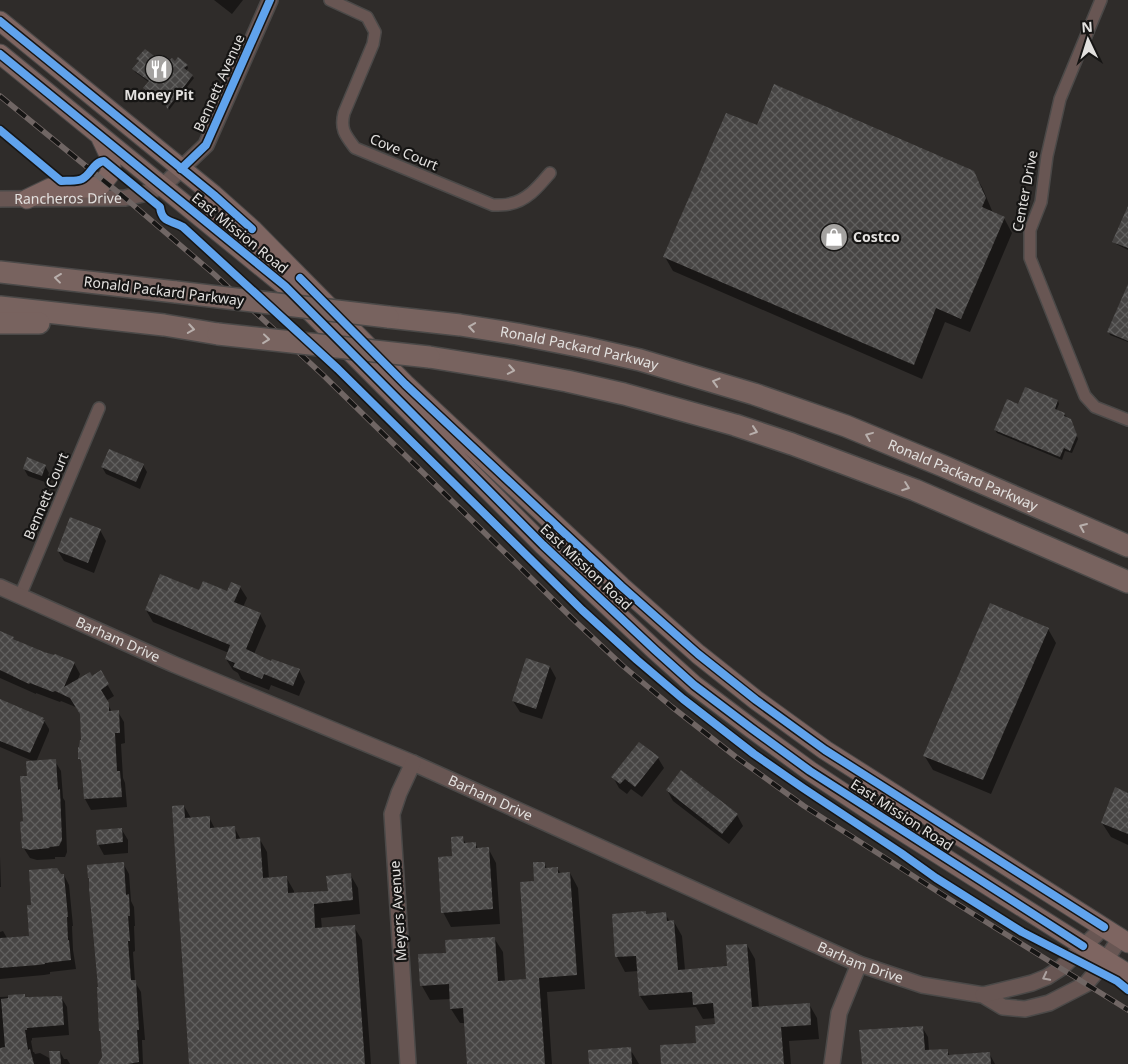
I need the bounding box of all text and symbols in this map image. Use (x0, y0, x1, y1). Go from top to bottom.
north arrow (1063, 15, 1113, 65)
text: N (1081, 17, 1093, 36)
street label: Bennett Avenue (188, 31, 249, 135)
restaurant icon: Money Pit (144, 54, 174, 84)
place label: Money Pit (124, 85, 194, 104)
street label: Cove Court (367, 129, 441, 174)
street label: Center Drive (1007, 149, 1042, 233)
street label: Rancheros Drive (14, 188, 122, 208)
street label: East Mission Road (188, 188, 292, 277)
shop icon: Costco (819, 222, 849, 252)
place label: Costco (853, 227, 900, 246)
street label: Ronald Packard Parkway (83, 271, 246, 310)
one-way arrow (53, 273, 61, 284)
street label: Ronald Packard Parkway (499, 321, 662, 374)
one-way arrow (468, 322, 476, 333)
one-way arrow (187, 324, 195, 334)
one-way arrow (263, 333, 271, 344)
one-way arrow (507, 365, 516, 375)
one-way arrow (712, 378, 721, 388)
one-way arrow (749, 426, 757, 436)
one-way arrow (865, 431, 874, 442)
street label: Ronald Packard Parkway (885, 434, 1042, 515)
street label: Bennett Court (19, 449, 72, 542)
one-way arrow (902, 481, 910, 491)
street label: East Mission Road (536, 519, 636, 614)
one-way arrow (1079, 523, 1088, 533)
street label: Barham Drive (73, 612, 163, 666)
street label: Barham Drive (445, 770, 536, 825)
street label: East Mission Road (847, 774, 957, 855)
street label: Meyers Avenue (385, 860, 410, 962)
street label: Barham Drive (815, 937, 906, 987)
one-way arrow (1042, 970, 1051, 980)

